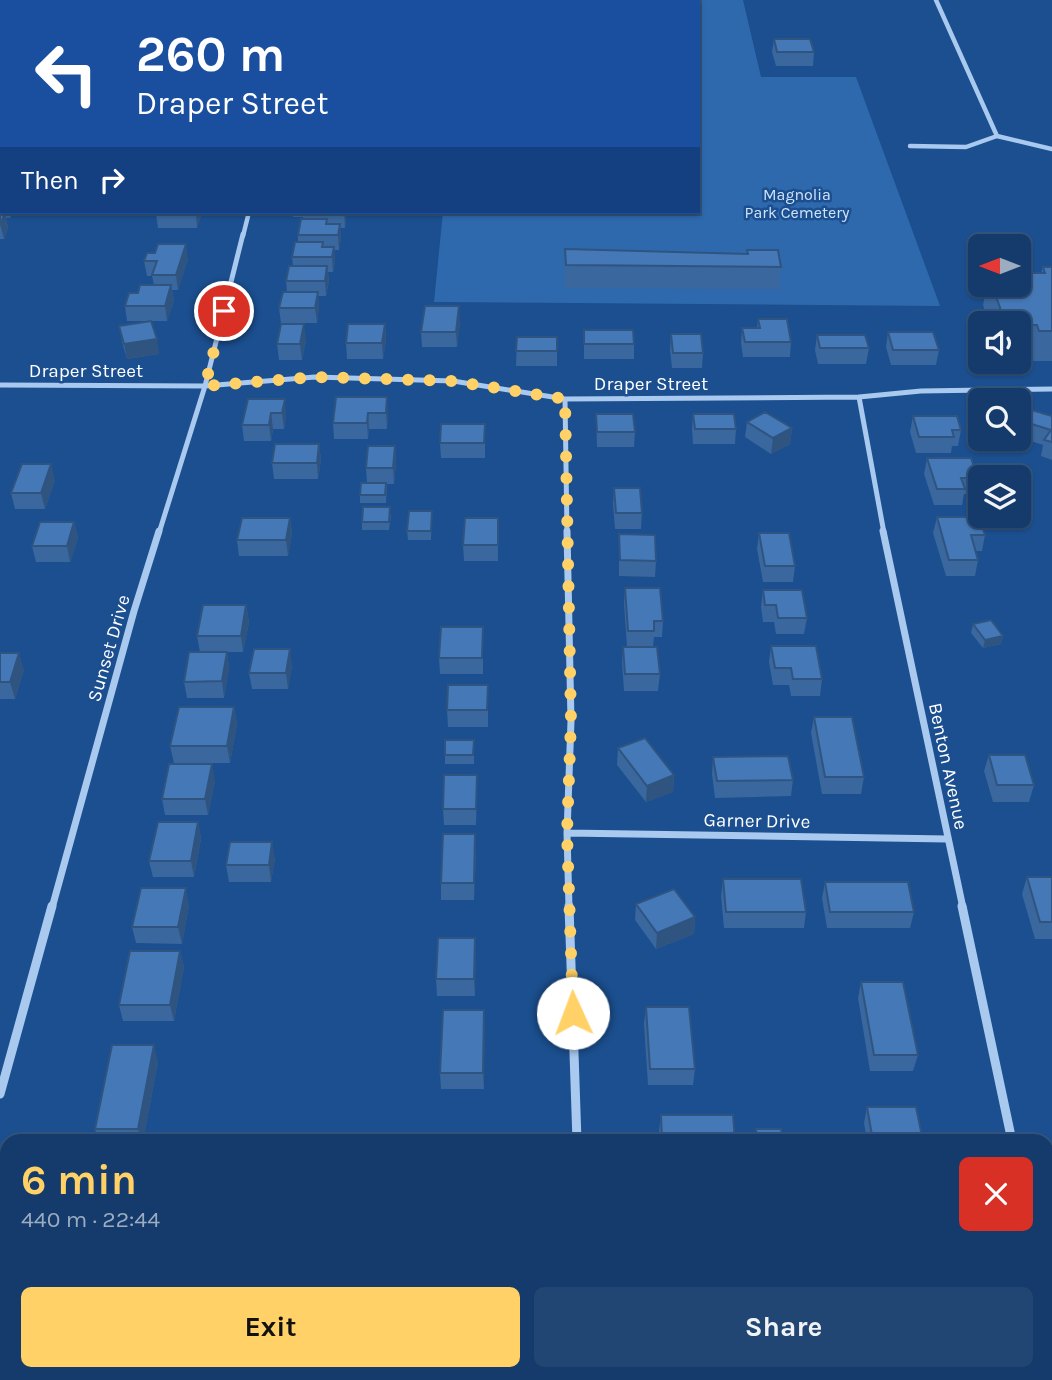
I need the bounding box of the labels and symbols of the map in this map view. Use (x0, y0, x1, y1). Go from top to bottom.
park label: Magnolia Park Cemetery (745, 185, 850, 222)
north arrow (968, 234, 1031, 298)
pin (194, 281, 254, 341)
street label: Draper Street (29, 360, 143, 382)
street label: Draper Street (594, 373, 708, 395)
street label: Sunset Drive (83, 592, 135, 704)
street label: Benton Avenue (924, 701, 972, 832)
street label: Garner Drive (704, 809, 810, 833)
position arrow (536, 976, 610, 1050)

